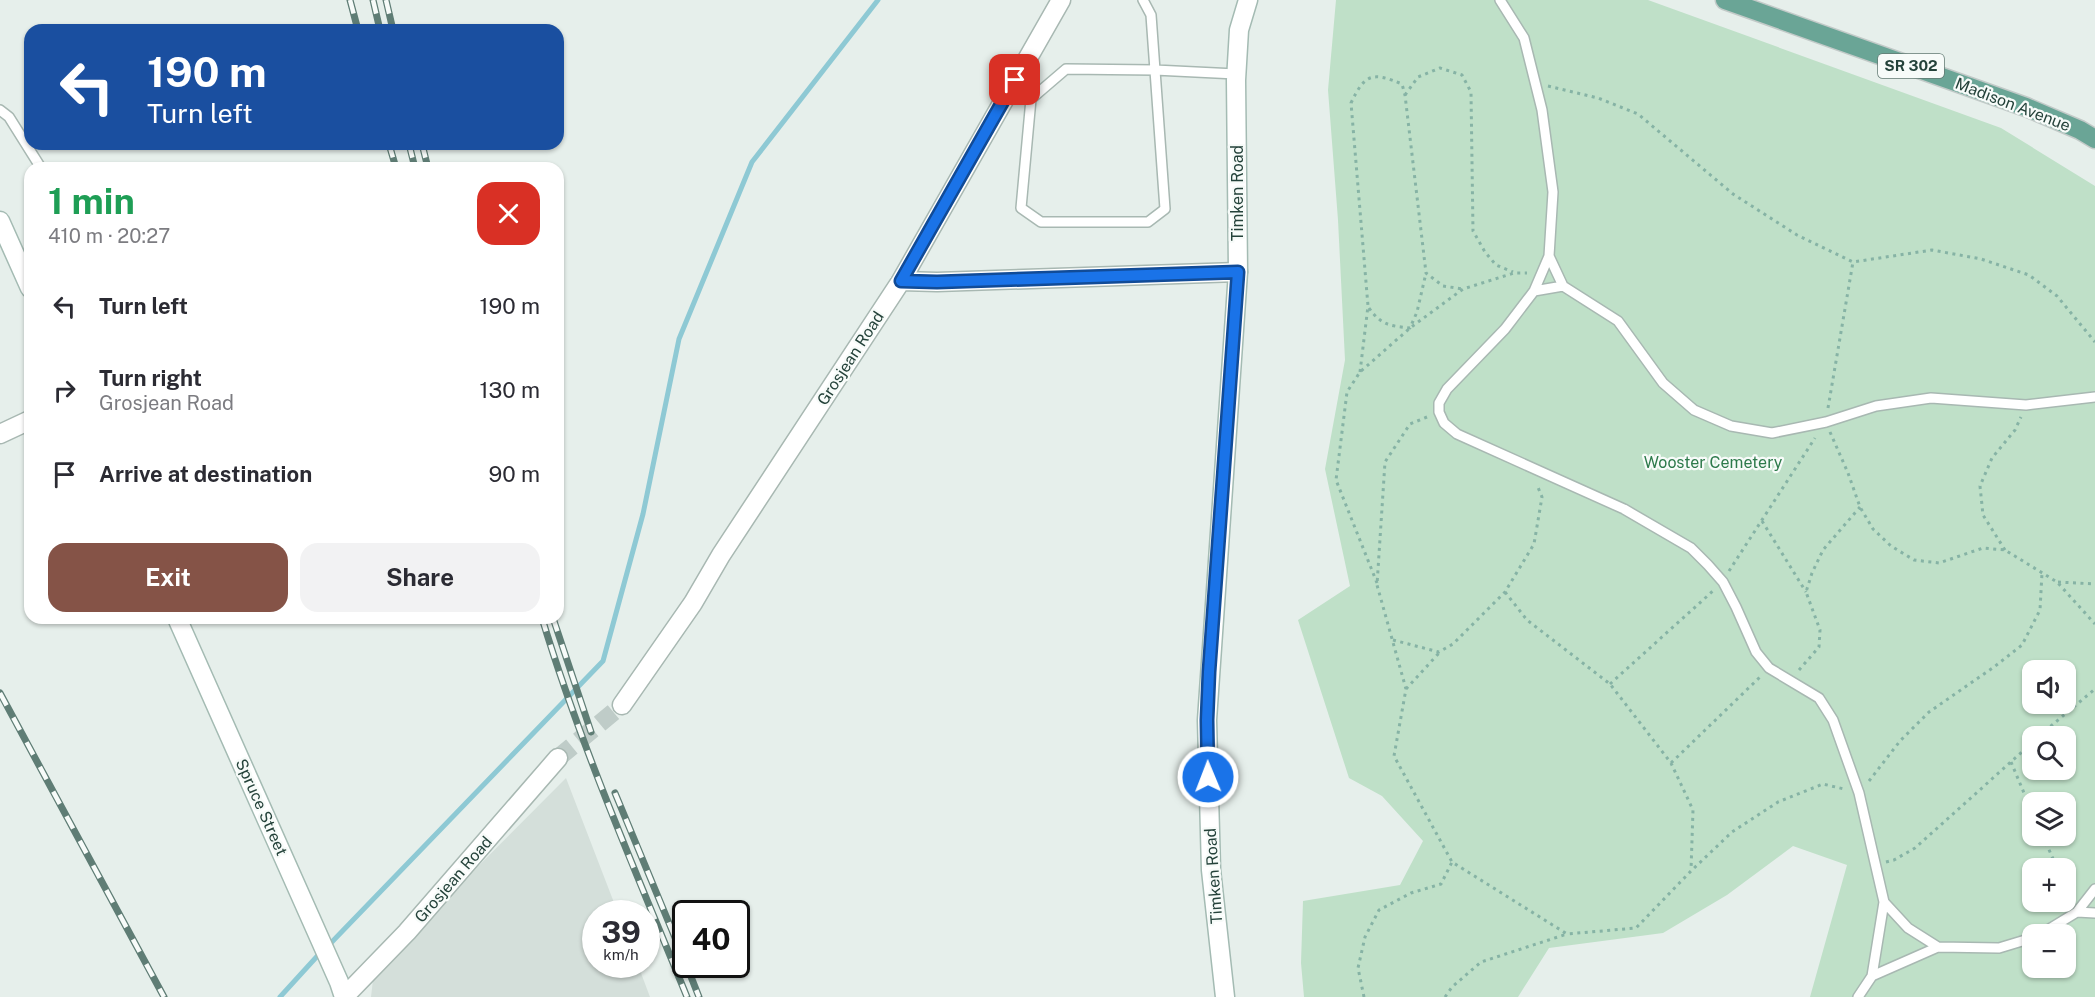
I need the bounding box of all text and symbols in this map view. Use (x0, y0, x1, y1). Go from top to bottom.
text: 190 m (147, 47, 267, 96)
icon: left (48, 48, 126, 126)
pin (989, 54, 1040, 105)
road number: SR 302 (1878, 54, 1944, 78)
icon: arrive (998, 63, 1031, 96)
street label: Madison Avenue (1953, 74, 2073, 135)
text: Turn left (147, 97, 253, 129)
street label: Timken Road (1228, 145, 1247, 241)
text: 1 min (48, 180, 135, 222)
button: close (477, 182, 540, 245)
text: 410 m · 20:27 (48, 224, 170, 248)
icon: left (48, 290, 81, 323)
text: Turn left (99, 293, 188, 319)
text: 190 m (480, 293, 540, 319)
street label: Grosjean Road (813, 308, 888, 409)
text: Turn right (99, 365, 202, 391)
icon: right (48, 374, 81, 407)
text: 130 m (479, 377, 540, 403)
text: Grosjean Road (99, 391, 234, 415)
park label: Wooster Cemetery (1644, 453, 1783, 472)
icon: arrive (48, 458, 81, 491)
text: Arrive at destination (99, 461, 312, 487)
text: 90 m (489, 461, 540, 487)
button: Exit (48, 543, 288, 612)
button: Share (300, 543, 540, 612)
map controls (2022, 660, 2076, 978)
button: sound (2022, 660, 2076, 714)
button: search (2022, 726, 2076, 780)
position arrow (1176, 745, 1240, 809)
street label: Spruce Street (232, 756, 291, 859)
button: layers (2022, 792, 2076, 846)
street label: Timken Road (1201, 827, 1226, 925)
street label: Grosjean Road (411, 832, 496, 926)
button: + (2022, 858, 2076, 912)
speed limit sign: 40 (672, 900, 750, 978)
text: 39 (601, 914, 641, 950)
button: − (2022, 924, 2076, 978)
text: km/h (603, 946, 639, 963)

